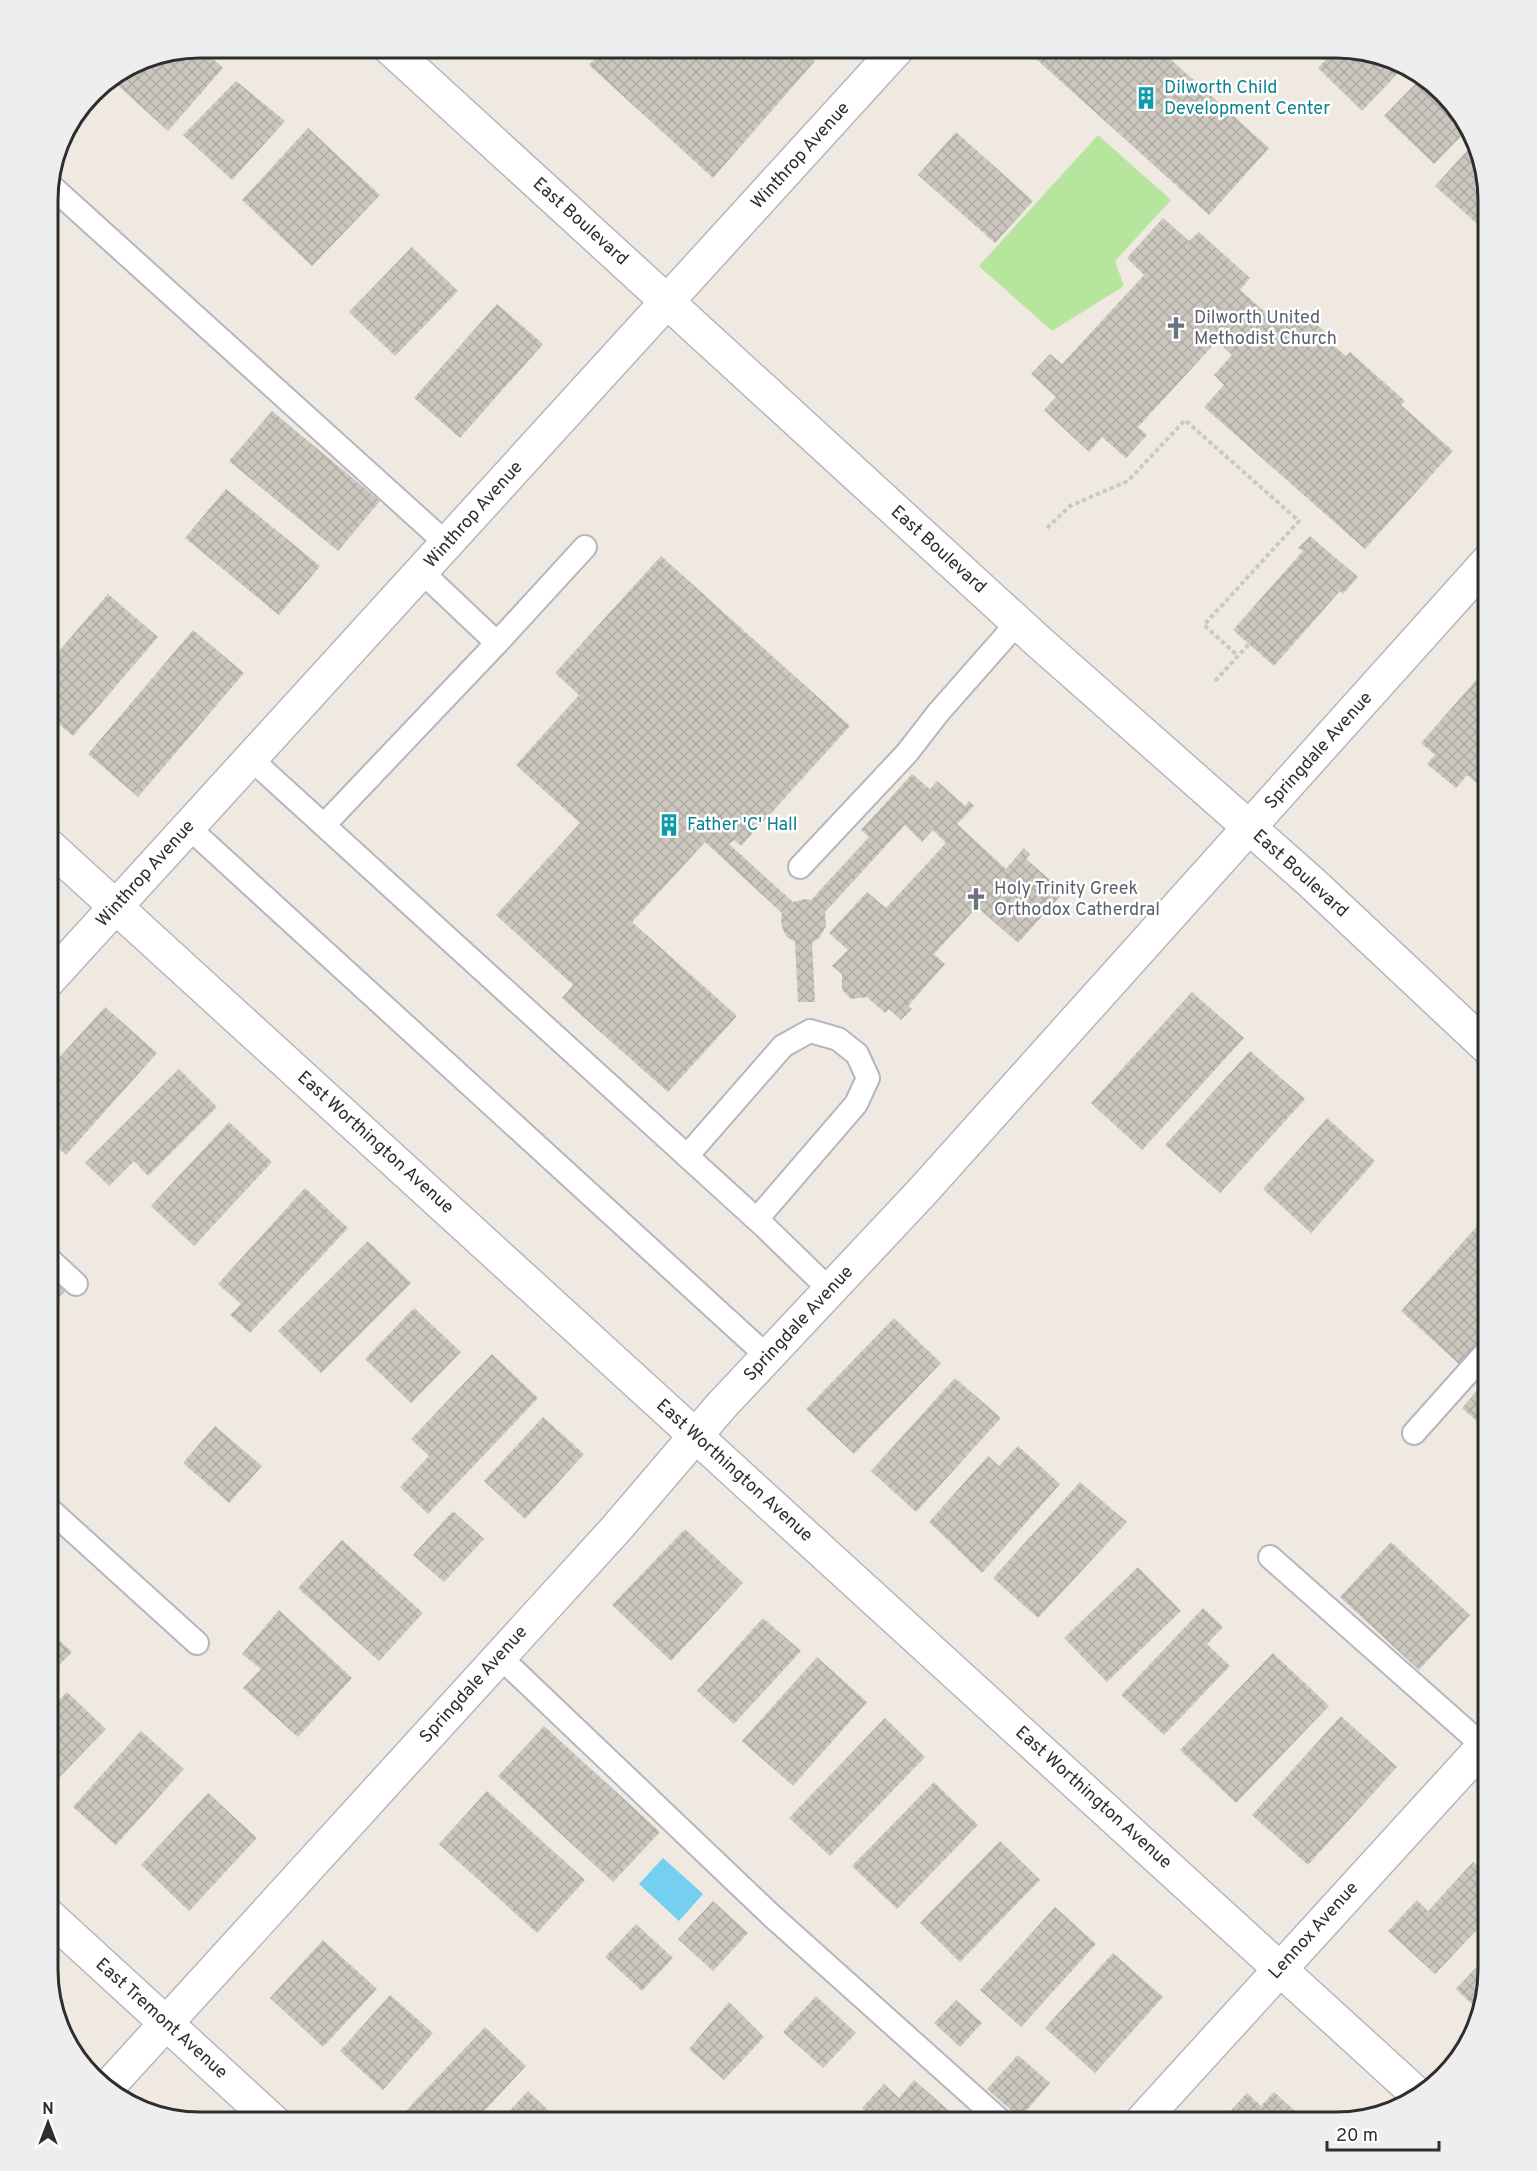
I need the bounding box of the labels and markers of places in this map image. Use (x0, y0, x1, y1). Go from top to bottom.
place label: Dilworth Child Development Center (1164, 77, 1330, 121)
building icon: Dilworth Child Development Center (1133, 85, 1159, 111)
place label: Dilworth United Methodist Church (1194, 307, 1337, 351)
church icon: Dilworth United Methodist Church (1163, 315, 1189, 341)
building icon: Father 'C' Hall (656, 812, 682, 838)
place label: Father 'C' Hall (687, 814, 797, 837)
place label: Holy Trinity Greek Orthodox Catherdral (994, 878, 1160, 922)
church icon: Holy Trinity Greek Orthodox Catherdral (963, 886, 989, 912)

